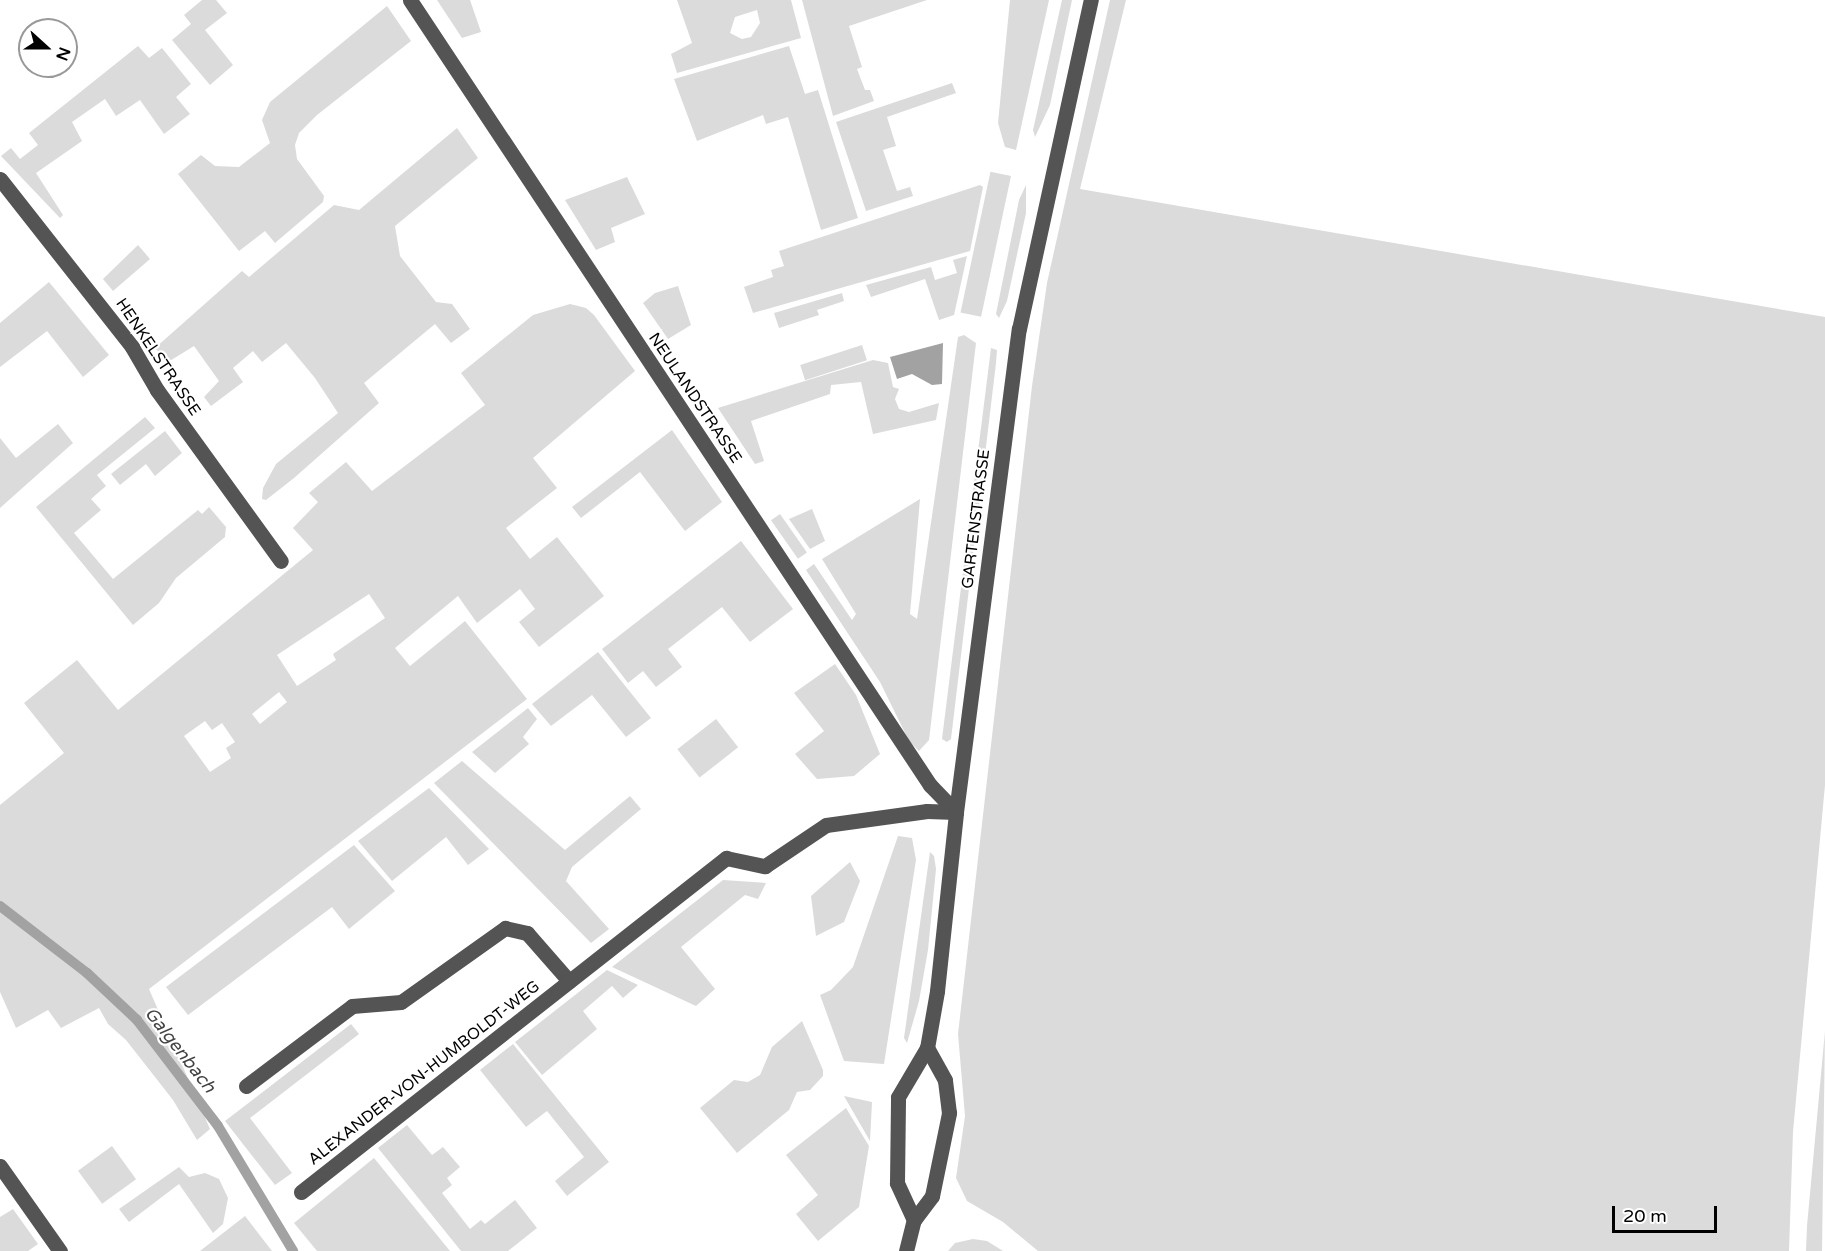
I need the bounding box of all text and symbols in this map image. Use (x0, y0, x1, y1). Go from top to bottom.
north arrow (18, 18, 78, 78)
text: N (51, 44, 75, 63)
street label: HENKELSTRASSE (112, 295, 204, 419)
street label: NEULANDSTRASSE (644, 329, 746, 467)
street label: GARTENSTRASSE (958, 448, 994, 590)
street label: ALEXANDER-VON-HUMBOLDT-WEG (304, 977, 544, 1169)
water label: Galgenbach (140, 1003, 220, 1097)
scale bar (1615, 1194, 1720, 1232)
text: 20 m (1623, 1205, 1667, 1227)

